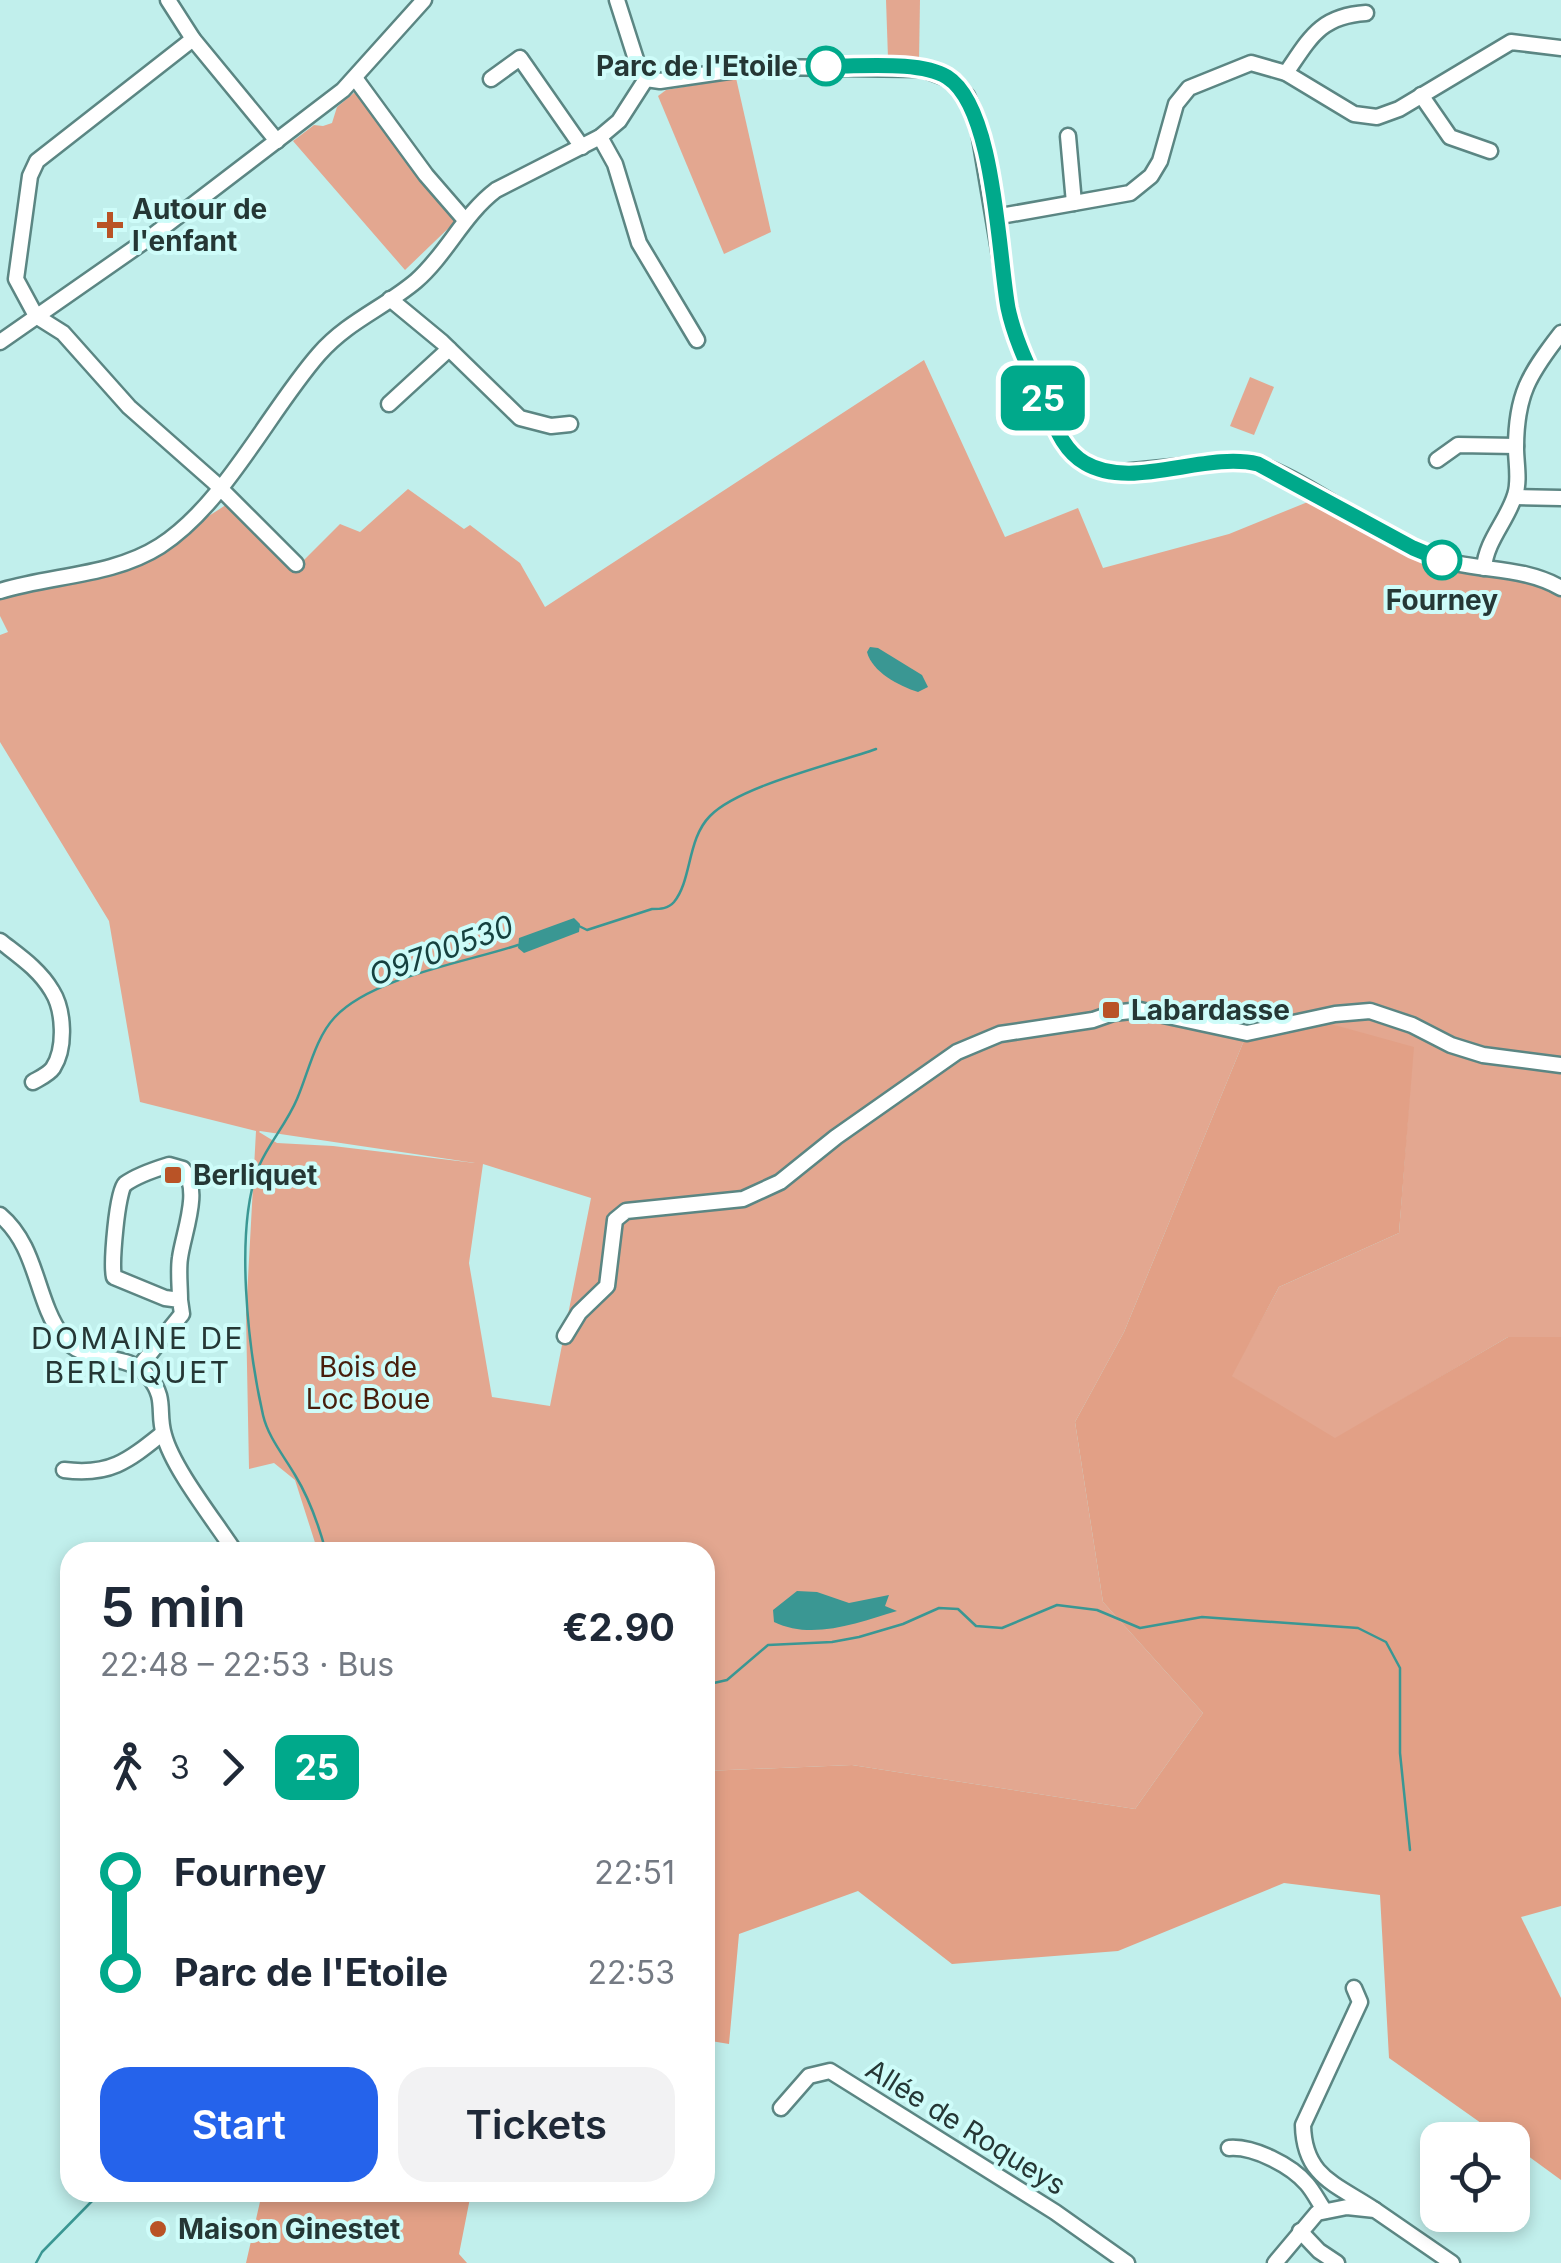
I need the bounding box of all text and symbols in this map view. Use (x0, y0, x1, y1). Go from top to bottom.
marker: Parc de l'Etoile (807, 47, 845, 85)
place label: Parc de l'Etoile (596, 49, 798, 83)
place label: Autour de l'enfant (132, 192, 267, 258)
marker: Autour de l'enfant (97, 212, 123, 238)
line badge: 25 (998, 366, 1088, 430)
text: 25 (1021, 377, 1065, 419)
marker: Fourney (1423, 541, 1461, 579)
place label: Fourney (1386, 583, 1498, 617)
water label: O9700530 (364, 907, 518, 993)
place label: Labardasse (1131, 993, 1290, 1027)
marker: Labardasse (1100, 999, 1122, 1021)
place label: Berliquet (193, 1158, 317, 1192)
marker: Berliquet (162, 1164, 184, 1186)
district label: DOMAINE DE BERLIQUET (31, 1320, 245, 1390)
park label: Bois de Loc Boue (306, 1350, 430, 1416)
text: 5 min (100, 1574, 246, 1640)
text: €2.90 (563, 1604, 675, 1650)
text: 22:48 – 22:53 · Bus (100, 1645, 394, 1684)
icon: walk (100, 1740, 155, 1795)
icon: forward (205, 1740, 260, 1795)
text: 25 (295, 1746, 339, 1788)
text: 3 (170, 1748, 190, 1787)
text: Fourney (174, 1849, 326, 1895)
text: 22:51 (594, 1853, 675, 1892)
text: Parc de l'Etoile (174, 1949, 448, 1995)
text: 22:53 (588, 1953, 675, 1992)
street label: Allée de Roqueys (860, 2052, 1072, 2202)
button: Start (100, 2067, 378, 2182)
button: Tickets (398, 2067, 675, 2182)
map controls (1420, 2122, 1530, 2232)
button: locate (1420, 2122, 1530, 2232)
place label: Maison Ginestet (178, 2212, 400, 2246)
marker: Maison Ginestet (147, 2218, 169, 2240)

